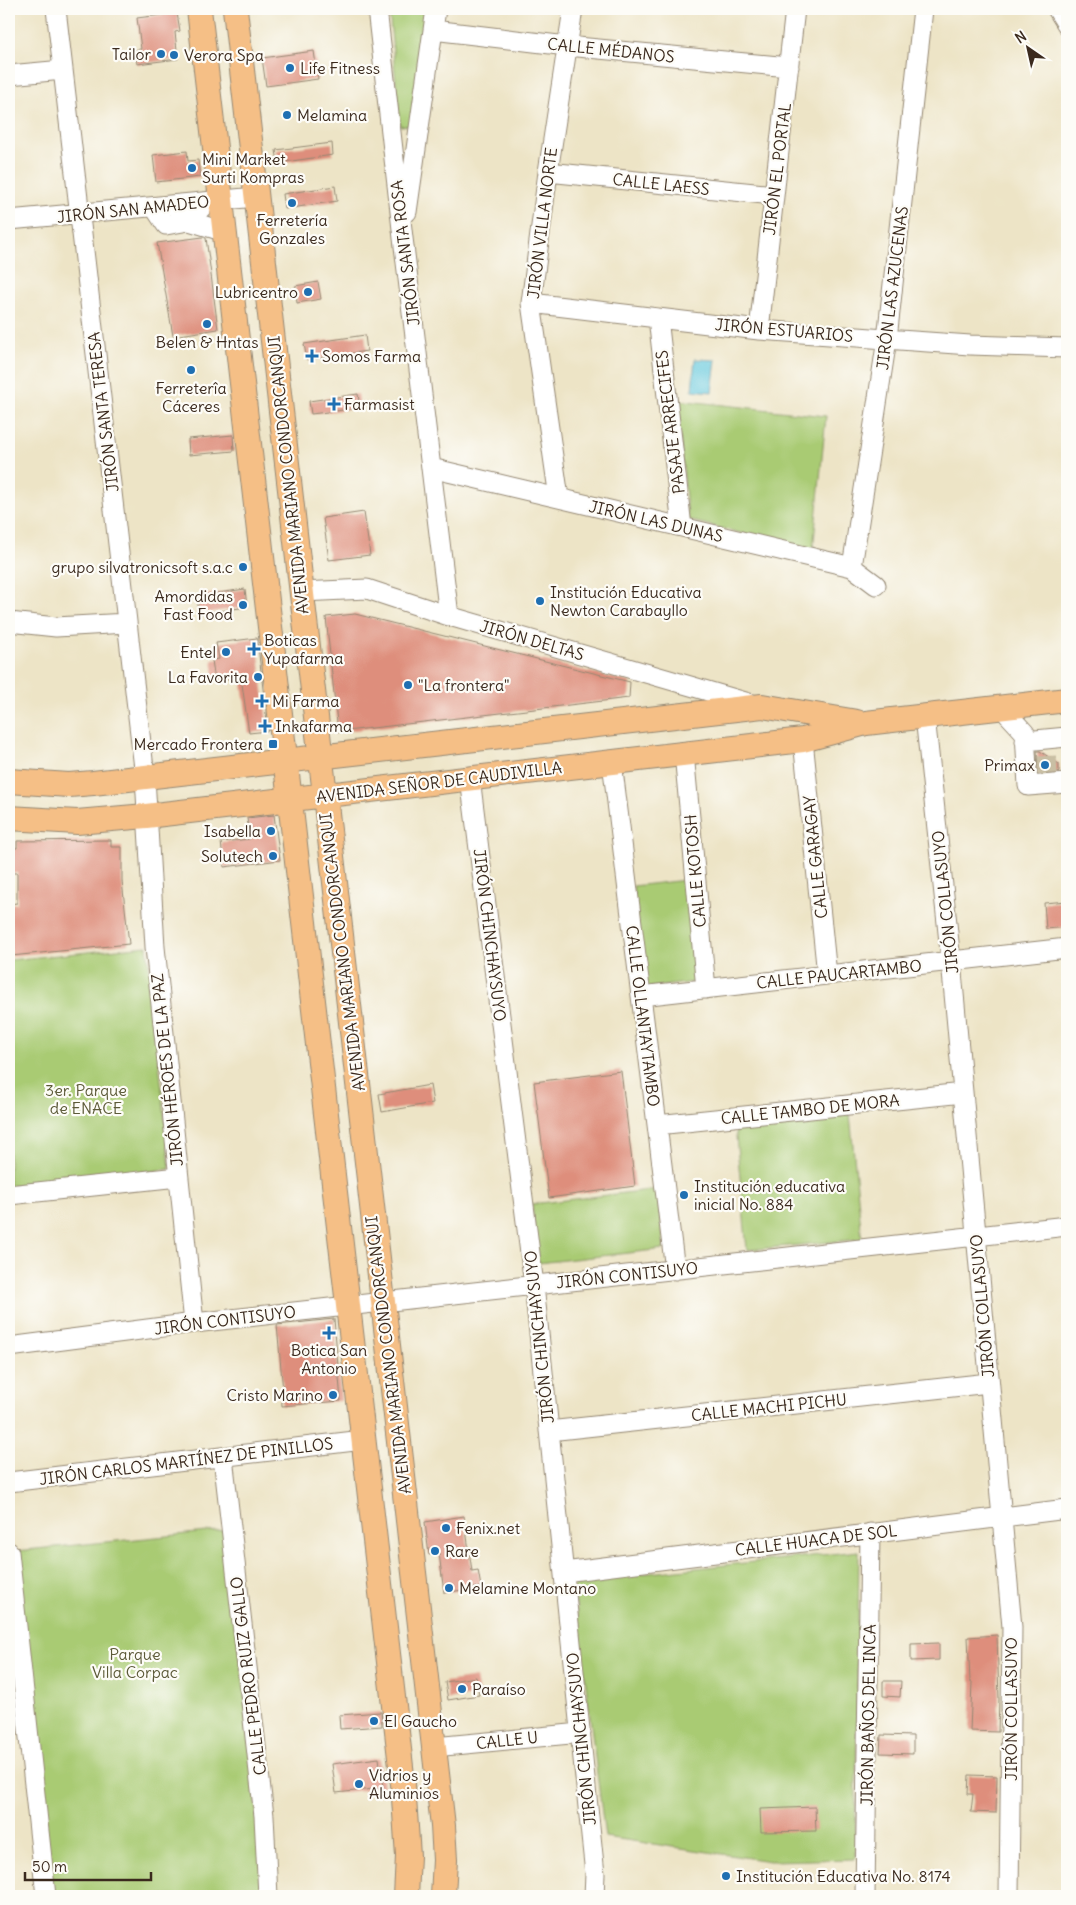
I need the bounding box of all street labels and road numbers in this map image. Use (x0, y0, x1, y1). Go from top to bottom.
street label: CALLE MÉDANOS (546, 33, 676, 67)
street label: JIRÓN EL PORTAL (759, 101, 795, 236)
street label: JIRÓN VILLA NORTE (523, 146, 561, 300)
street label: CALLE LAESS (611, 169, 711, 199)
street label: JIRÓN SANTA ROSA (386, 179, 424, 327)
street label: JIRÓN SAN AMADEO (56, 191, 210, 227)
street label: JIRÓN LAS AZUCENAS (872, 205, 912, 371)
street label: JIRÓN ESTUARIOS (714, 314, 854, 346)
street label: JIRÓN SANTA TERESA (83, 331, 123, 493)
street label: AVENIDA MARIANO CONDORCANQUI (263, 335, 313, 615)
street label: PASAJE ARRECIFES (651, 349, 689, 495)
street label: JIRÓN LAS DUNAS (587, 496, 725, 546)
street label: JIRÓN DELTAS (478, 616, 587, 664)
street label: AVENIDA SEÑOR DE CAUDIVILLA (315, 757, 563, 807)
street label: CALLE GARAGAY (799, 794, 831, 920)
street label: AVENIDA MARIANO CONDORCANQUI (315, 812, 369, 1092)
street label: CALLE KOTOSH (680, 814, 710, 928)
street label: JIRÓN COLLASUYO (928, 829, 962, 975)
street label: JIRÓN CHINCHAYSUYO (469, 848, 511, 1022)
street label: CALLE OLLANTAYTAMBO (622, 924, 664, 1108)
street label: CALLE PAUCARTAMBO (755, 955, 923, 993)
street label: JIRÓN HÉROES DE LA PAZ (147, 973, 187, 1167)
street label: CALLE TAMBO DE MORA (720, 1090, 900, 1128)
street label: AVENIDA MARIANO CONDORCANQUI (361, 1215, 415, 1495)
street label: JIRÓN COLLASUYO (966, 1233, 998, 1379)
street label: JIRÓN CHINCHAYSUYO (520, 1250, 558, 1424)
street label: JIRÓN CONTISUYO (555, 1258, 699, 1292)
street label: JIRÓN CONTISUYO (153, 1301, 297, 1339)
street label: CALLE MACHI PICHU (690, 1389, 848, 1425)
street label: JIRÓN CARLOS MARTÍNEZ DE PINILLOS (38, 1433, 334, 1489)
street label: CALLE HUACA DE SOL (734, 1520, 899, 1560)
street label: CALLE PEDRO RUIZ GALLO (226, 1575, 270, 1777)
street label: JIRÓN BAÑOS DEL INCA (856, 1624, 880, 1806)
street label: JIRÓN COLLASUYO (1001, 1637, 1021, 1781)
street label: JIRÓN CHINCHAYSUYO (562, 1652, 600, 1826)
street label: CALLE U (475, 1727, 539, 1753)

